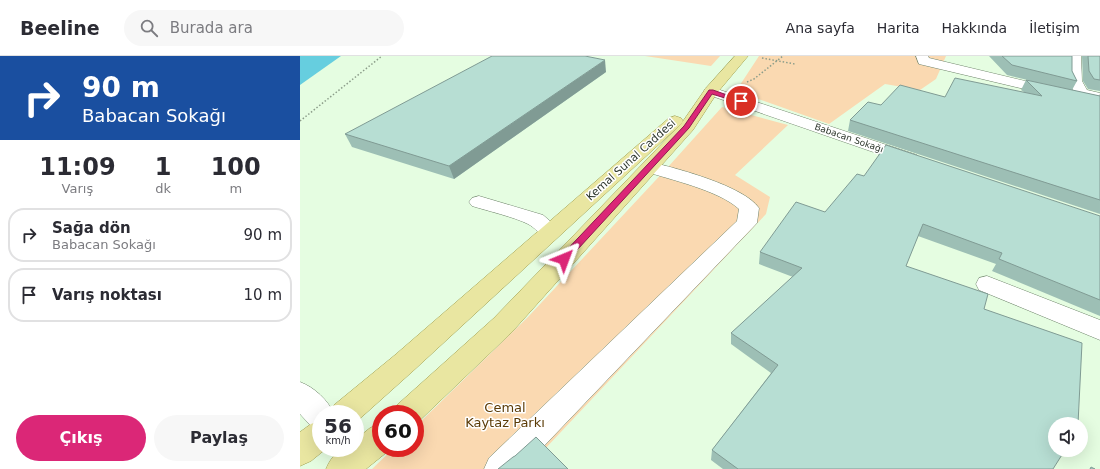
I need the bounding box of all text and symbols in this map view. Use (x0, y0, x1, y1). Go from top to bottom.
search box (124, 10, 404, 46)
text: Beeline (20, 17, 100, 39)
icon: search (138, 17, 160, 39)
text: Burada ara (170, 19, 253, 37)
text: Ana sayfa (786, 20, 855, 36)
text: Harita (877, 20, 920, 36)
text: Hakkında (942, 20, 1007, 36)
text: İletişim (1029, 20, 1080, 36)
text: 90 m (82, 71, 160, 104)
icon: right (16, 72, 68, 124)
pin (724, 84, 758, 118)
icon: arrive (730, 90, 752, 112)
text: Babacan Sokağı (82, 105, 226, 126)
street label: Kemal Sunal Caddesi (584, 116, 678, 204)
street label: Babacan Sokağı (813, 122, 885, 154)
text: 11:09 (39, 153, 116, 181)
text: 1 (155, 153, 171, 181)
text: 100 (211, 153, 261, 181)
text: Varış (62, 181, 93, 196)
text: dk (155, 181, 171, 196)
text: m (229, 181, 242, 196)
text: Sağa dön (52, 219, 131, 237)
icon: right (18, 224, 40, 246)
text: 90 m (244, 226, 282, 244)
text: Babacan Sokağı (52, 237, 156, 252)
position arrow (543, 238, 585, 280)
icon: arrive (18, 284, 40, 306)
text: Varış noktası (52, 286, 162, 304)
text: 10 m (244, 286, 282, 304)
park label: Cemal Kaytaz Parkı (465, 400, 545, 430)
speed limit sign: 60 (372, 405, 424, 457)
text: 56 (324, 414, 352, 438)
button: Çıkış (16, 415, 146, 461)
button: Paylaş (154, 415, 284, 461)
map controls (1048, 417, 1088, 457)
button: sound (1048, 417, 1088, 457)
text: km/h (325, 435, 351, 446)

